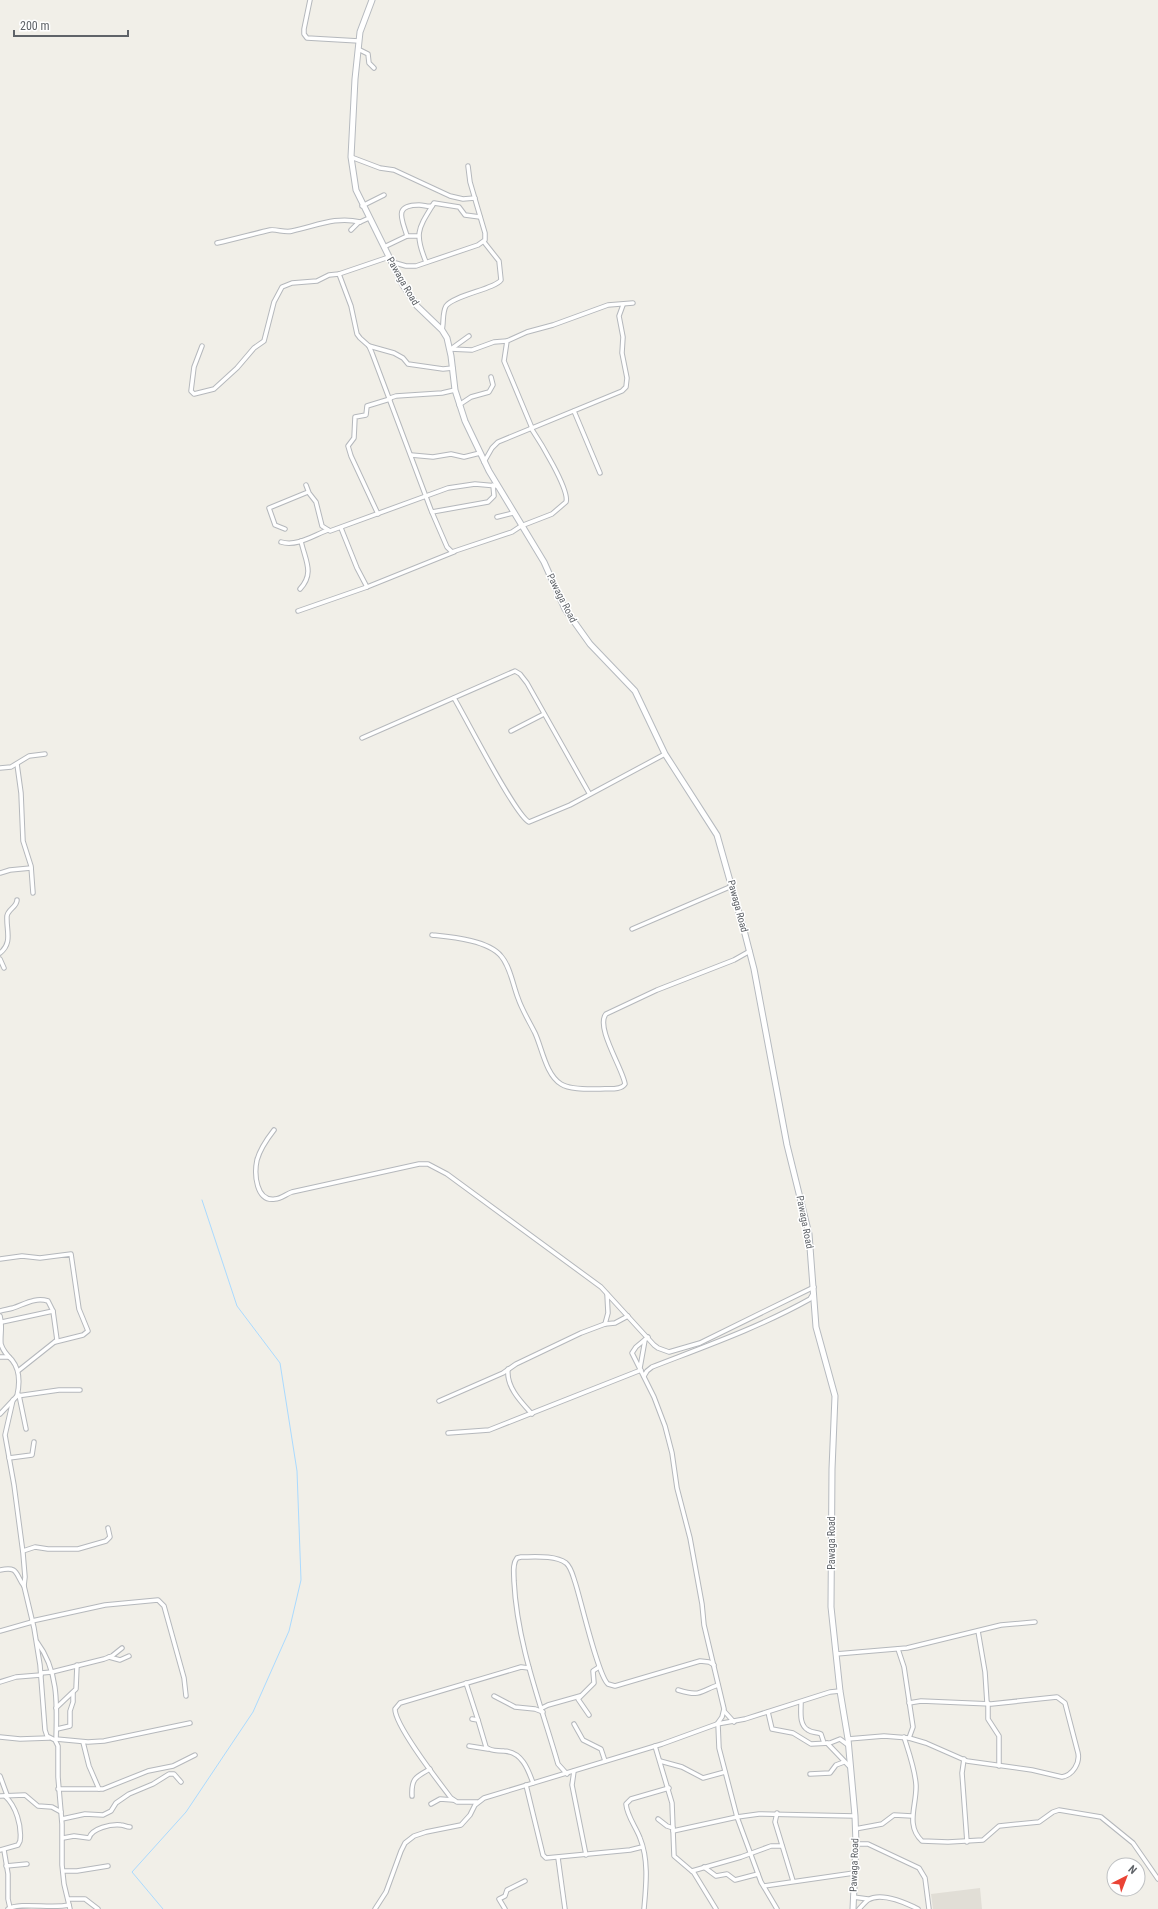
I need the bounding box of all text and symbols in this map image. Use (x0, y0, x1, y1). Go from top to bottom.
scale bar (14, 12, 128, 38)
text: 200 m (20, 19, 50, 33)
street label: Pawaga Road (385, 255, 421, 307)
street label: Pawaga Road (545, 572, 579, 624)
street label: Pawaga Road (726, 879, 750, 933)
street label: Pawaga Road (794, 1195, 816, 1249)
street label: Pawaga Road (826, 1516, 837, 1570)
street label: Pawaga Road (848, 1838, 860, 1892)
north arrow (1106, 1857, 1146, 1897)
text: N (1125, 1863, 1139, 1877)

